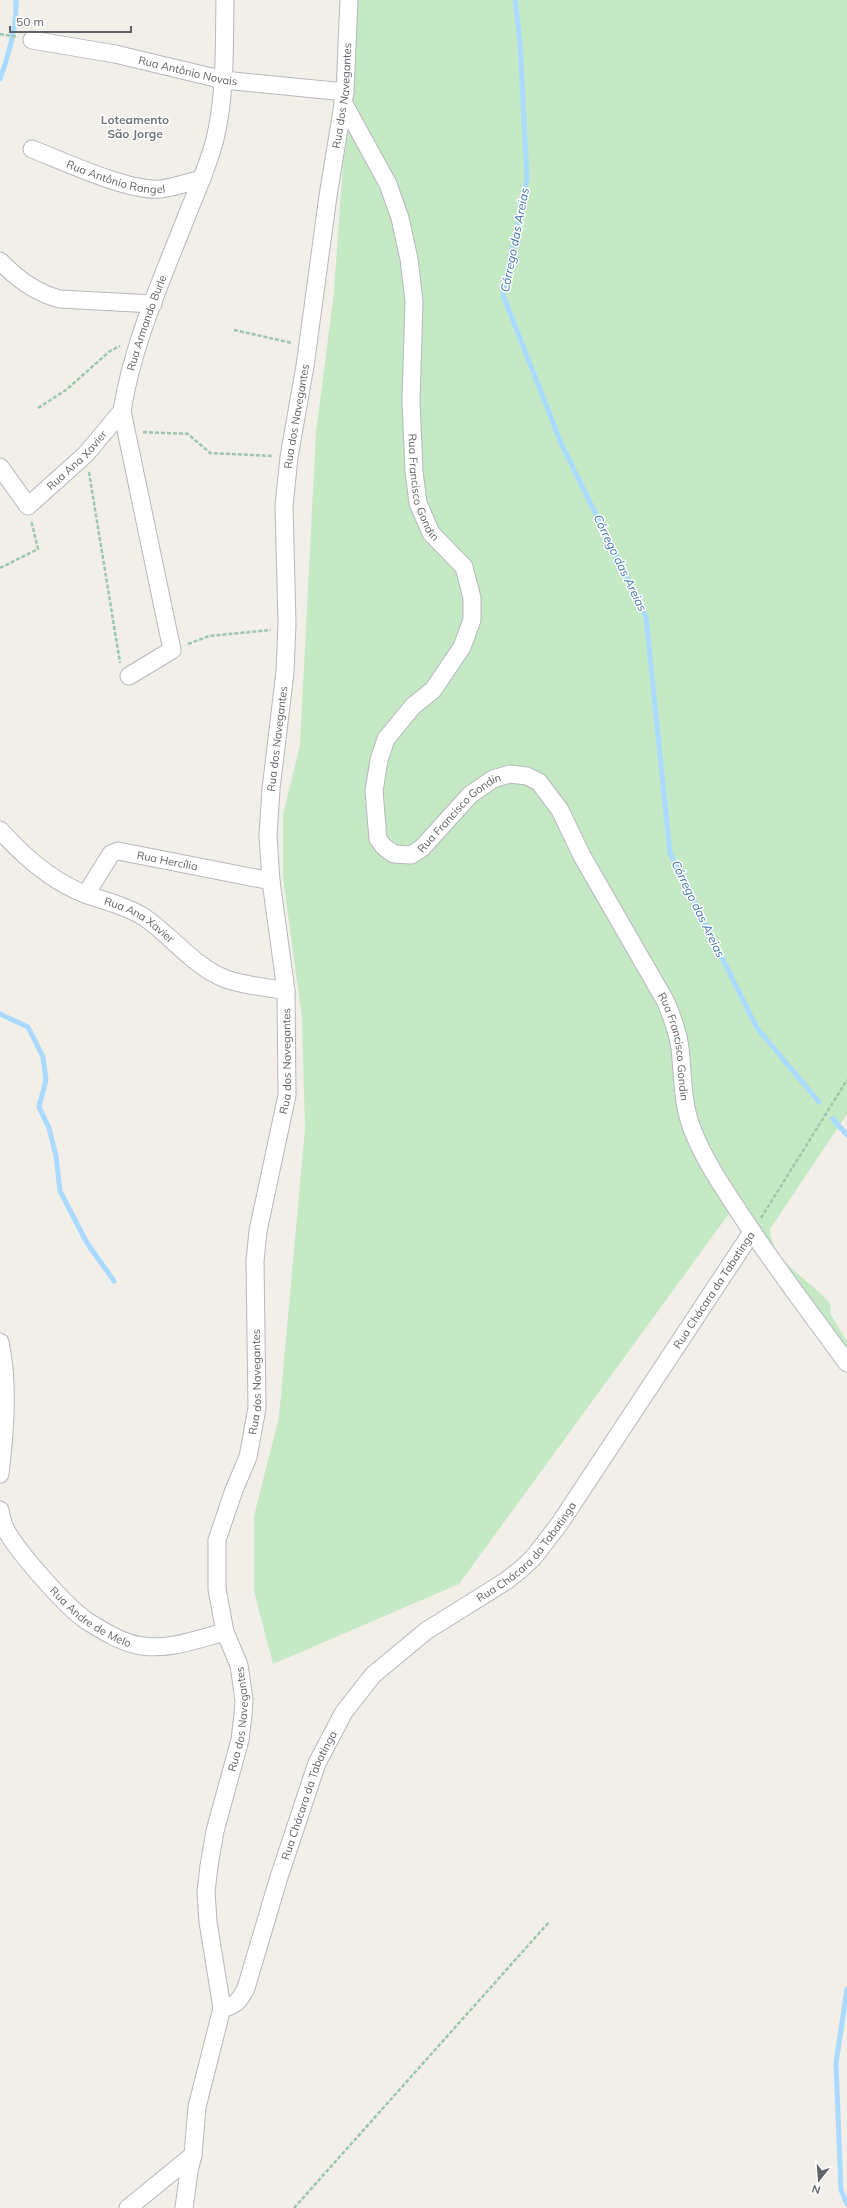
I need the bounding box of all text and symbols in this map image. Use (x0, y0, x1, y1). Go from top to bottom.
scale bar (10, 8, 131, 34)
text: 50 m (16, 14, 44, 29)
street label: Rua dos Navegantes (329, 43, 354, 149)
street label: Rua Antônio Novais (137, 53, 238, 88)
district label: Loteamento São Jorge (101, 112, 169, 141)
street label: Rua Antônio Rangel (64, 157, 166, 196)
water label: Córrego das Areias (497, 186, 532, 293)
street label: Rua Armando Burle (124, 273, 169, 372)
street label: Rua dos Navegantes (281, 363, 312, 469)
street label: Rua Ana Xavier (44, 427, 110, 493)
street label: Rua Francisco Gondin (405, 433, 442, 544)
water label: Córrego das Areias (590, 512, 650, 614)
street label: Rua dos Navegantes (264, 685, 290, 792)
street label: Rua Francisco Gondin (414, 770, 502, 855)
street label: Rua Hercília (136, 848, 199, 873)
water label: Córrego das Areias (668, 858, 728, 960)
street label: Rua Ana Xavier (102, 894, 177, 946)
street label: Rua Francisco Gondin (655, 990, 692, 1102)
street label: Rua dos Navegantes (276, 1008, 294, 1115)
street label: Rua Chácara da Tabatinga (670, 1229, 758, 1351)
street label: Rua dos Navegantes (245, 1329, 264, 1436)
street label: Rua Chácara da Tabatinga (474, 1499, 579, 1605)
street label: Rua Andre de Melo (47, 1584, 133, 1650)
street label: Rua dos Navegantes (225, 1666, 251, 1773)
street label: Rua Chácara da Tabatinga (278, 1728, 340, 1862)
north arrow (799, 2160, 839, 2200)
text: N (810, 2182, 822, 2197)

